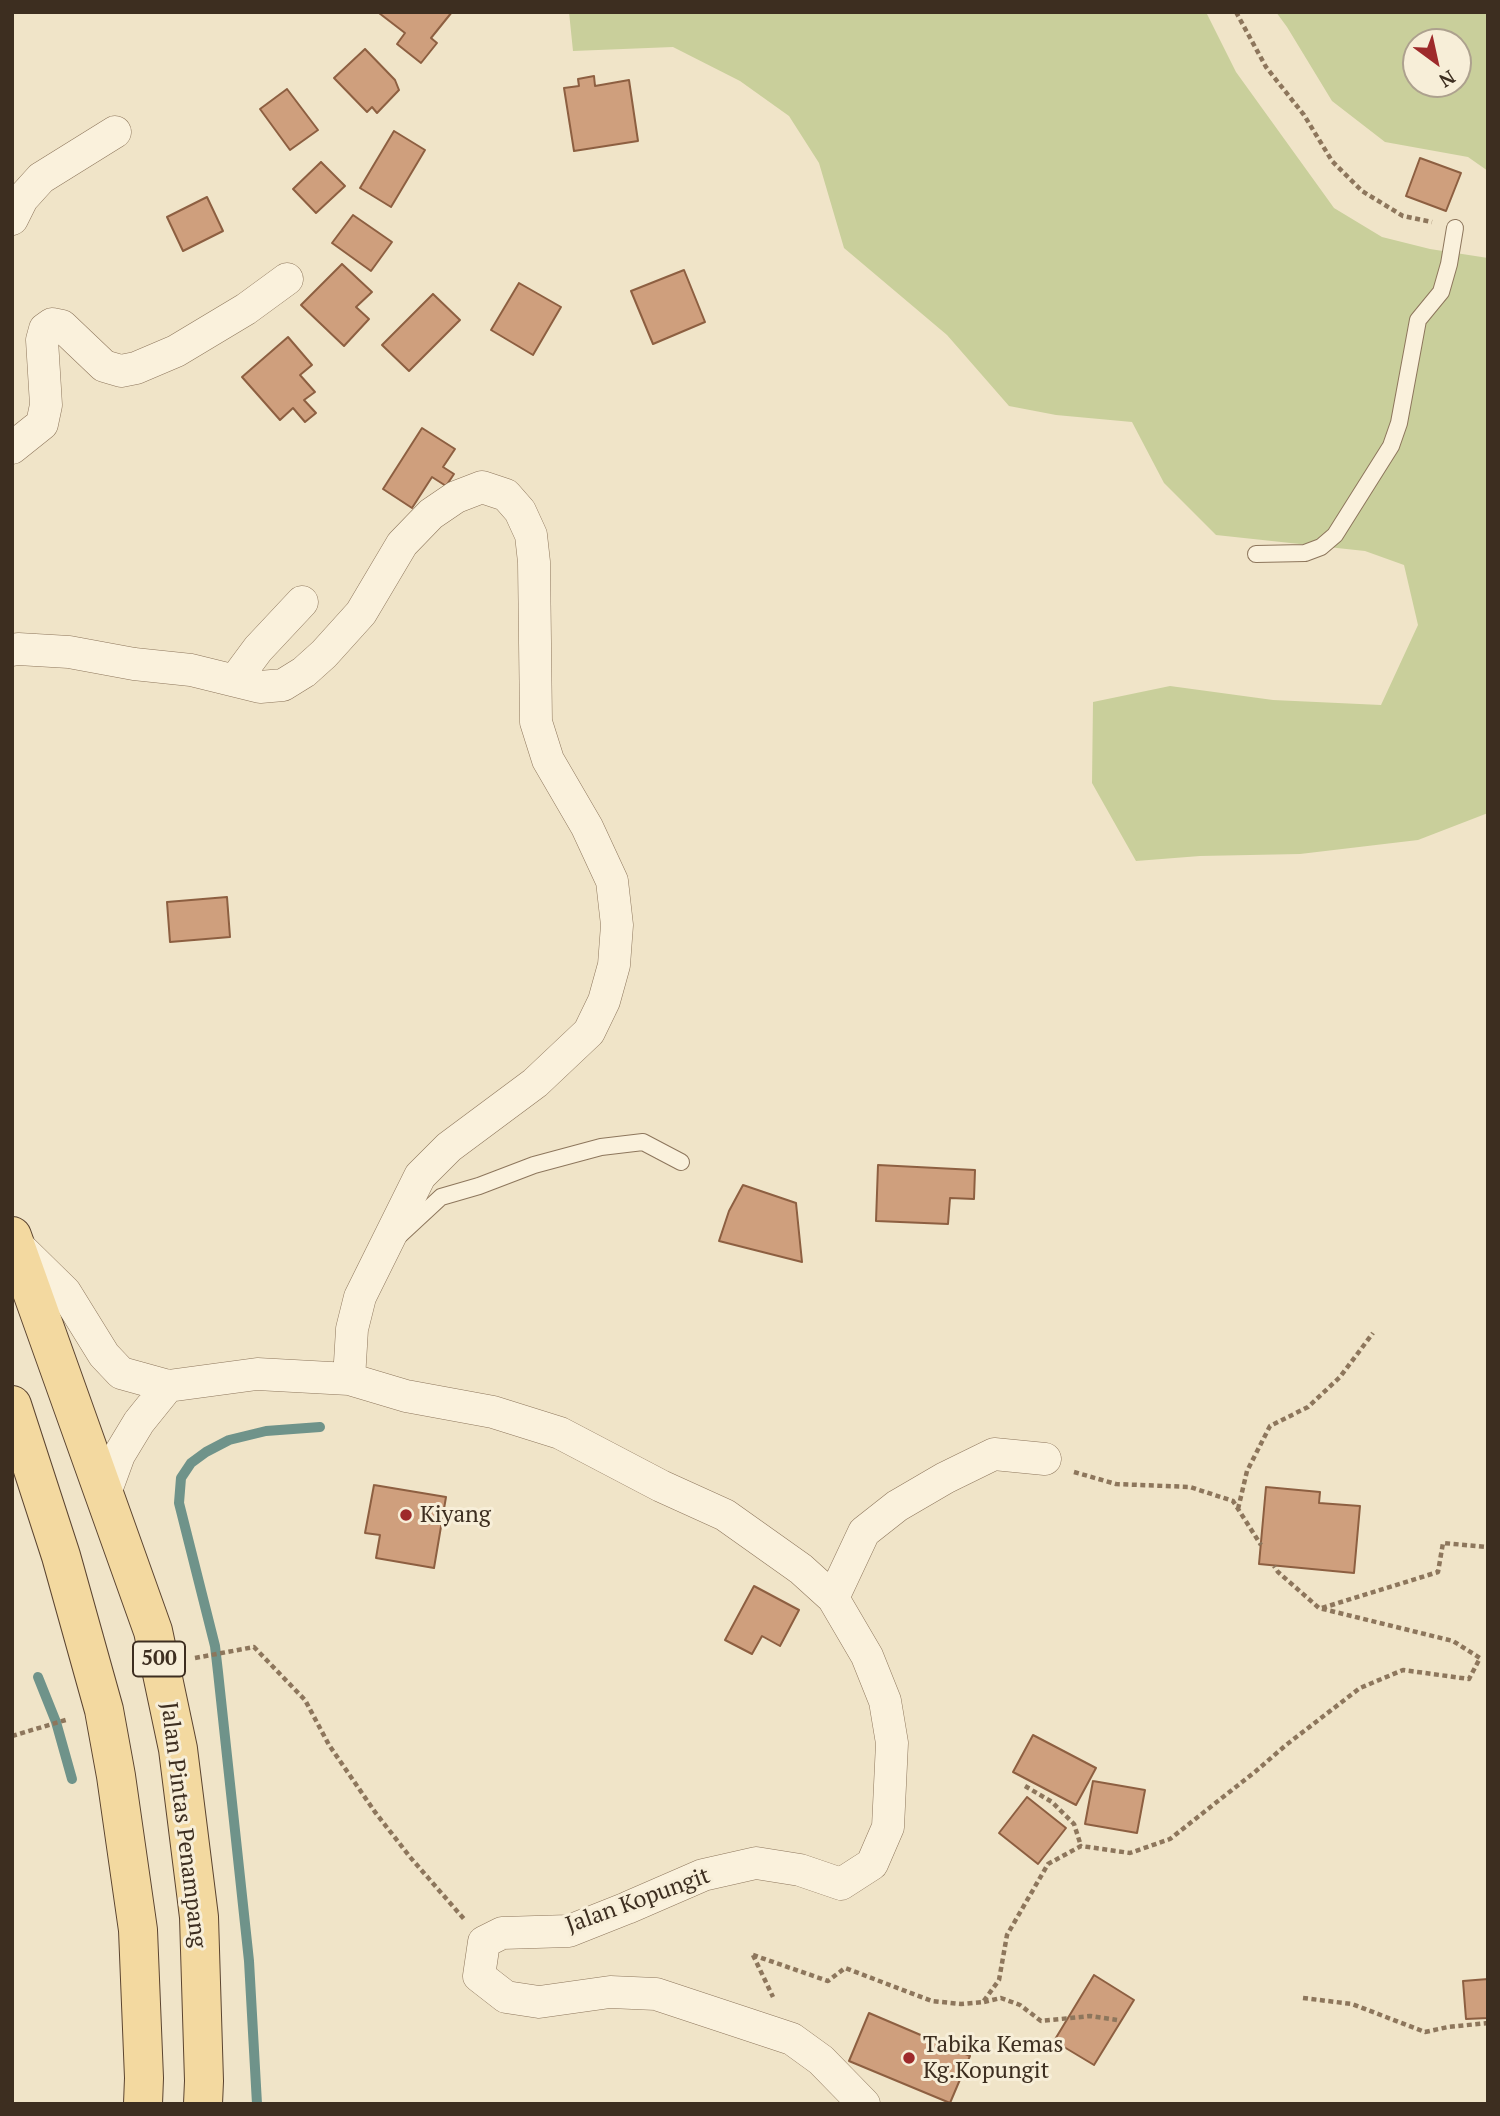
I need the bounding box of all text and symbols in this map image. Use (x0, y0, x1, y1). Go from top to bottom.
north arrow (1402, 28, 1472, 98)
text: N (1435, 65, 1460, 94)
place label: Kiyang (420, 1501, 491, 1529)
marker: Kiyang (398, 1507, 414, 1523)
road number: 500 (133, 1642, 185, 1676)
street label: Jalan Pintas Penampang (154, 1701, 212, 1949)
street label: Jalan Kopungit (562, 1862, 714, 1940)
place label: Tabika Kemas Kg.Kopungit (923, 2031, 1063, 2085)
marker: Tabika Kemas Kg.Kopungit (901, 2050, 917, 2066)

